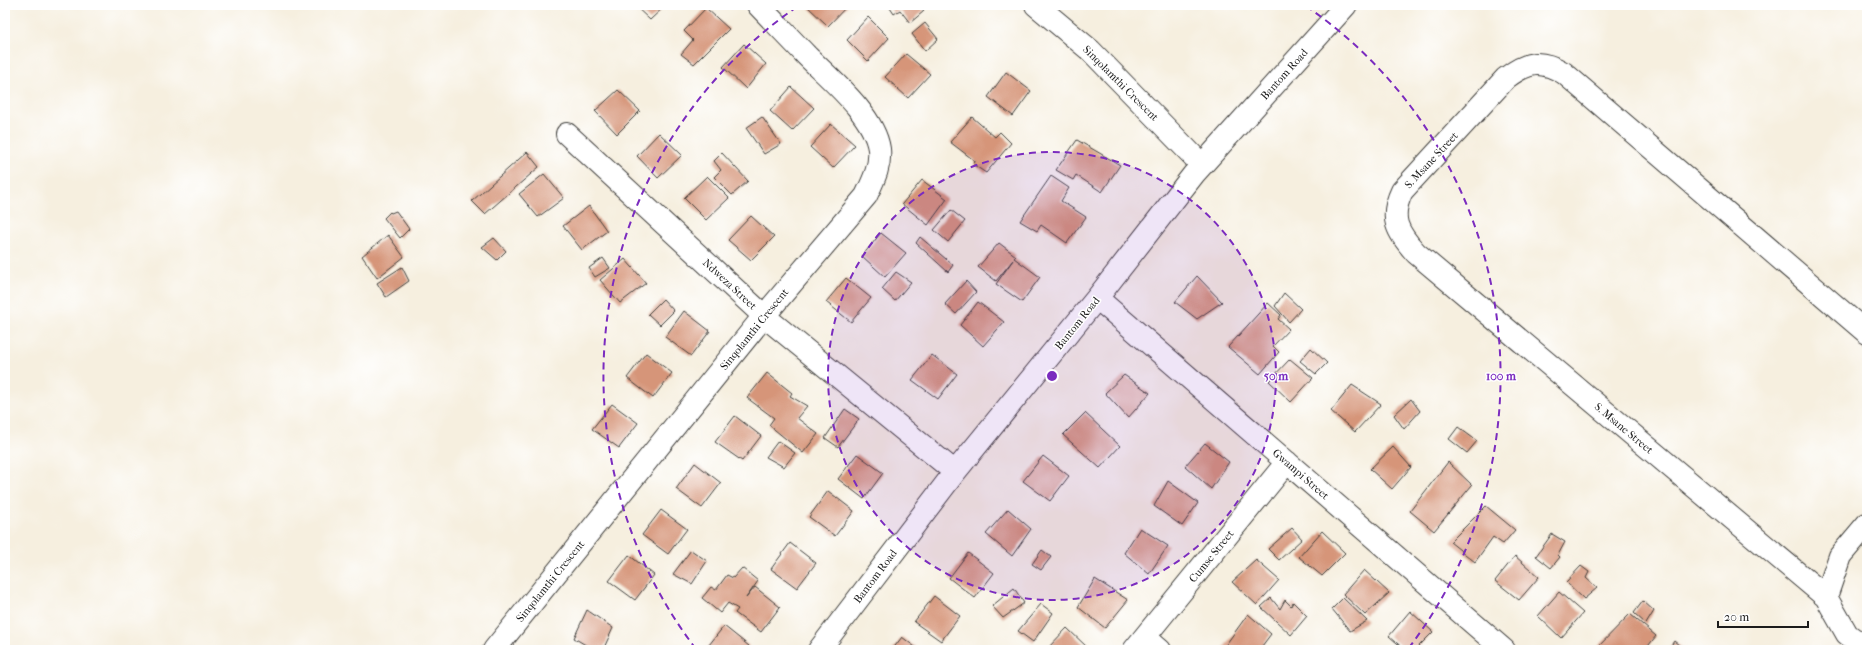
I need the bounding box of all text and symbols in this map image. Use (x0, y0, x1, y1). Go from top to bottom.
street label: Sinqolamthi Crescent (1080, 43, 1161, 124)
street label: Bantom Road (1258, 45, 1311, 102)
street label: S. Msane Street (1402, 129, 1461, 191)
street label: Ndweza Street (700, 256, 759, 313)
street label: Sinqolamthi Crescent (717, 286, 791, 373)
street label: Bantom Road (1052, 294, 1103, 352)
centre of rings (1045, 369, 1059, 383)
text: 50 m (1264, 369, 1289, 383)
text: 100 m (1486, 369, 1517, 383)
street label: S. Msane Street (1592, 400, 1656, 457)
street label: Gwampi Street (1270, 446, 1332, 502)
street label: Cumse Street (1186, 527, 1237, 585)
street label: Sinqolamthi Crescent (513, 538, 587, 625)
street label: Bantom Road (851, 546, 900, 606)
scale bar (1718, 603, 1808, 629)
text: 20 m (1724, 610, 1749, 624)

